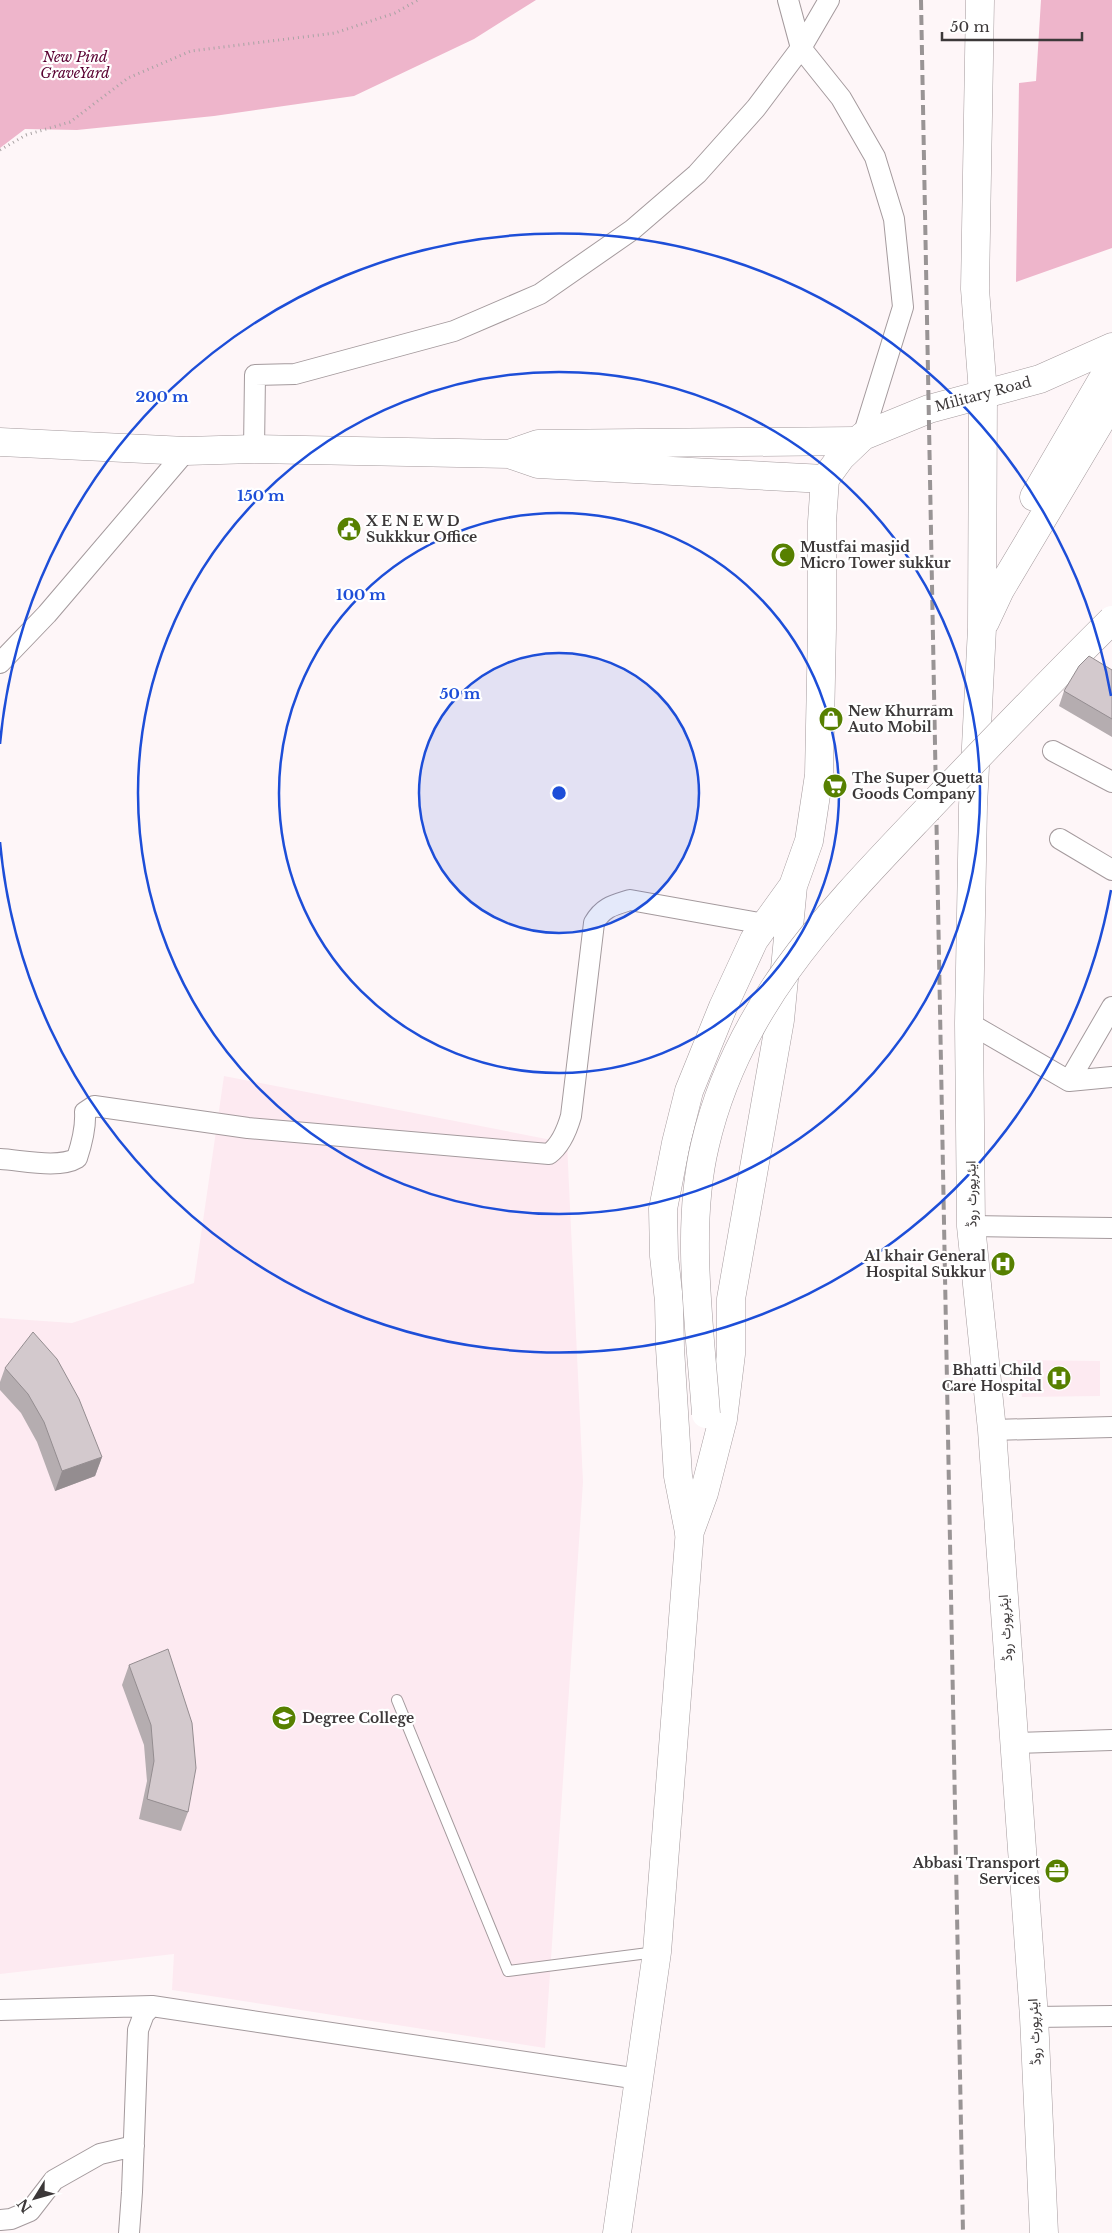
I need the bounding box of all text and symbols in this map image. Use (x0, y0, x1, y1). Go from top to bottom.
scale bar (942, 10, 1082, 42)
text: 50 m (950, 17, 990, 36)
park label: New Pind GraveYard (40, 48, 110, 82)
street label: Military Road (933, 372, 1034, 415)
text: 200 m (136, 387, 189, 406)
text: 150 m (237, 486, 285, 505)
place label: X E N E W D Sukkkur Office (365, 512, 477, 546)
public building icon: X E N E W D Sukkkur Office (336, 516, 362, 542)
place label: Mustfai masjid Micro Tower sukkur (800, 538, 951, 572)
mosque icon: Mustfai masjid Micro Tower sukkur (770, 542, 796, 568)
text: 100 m (336, 585, 386, 604)
text: 50 m (440, 684, 481, 703)
place label: New Khurram Auto Mobil (847, 702, 954, 736)
shop icon: New Khurram Auto Mobil (818, 706, 844, 732)
place label: The Super Quetta Goods Company (852, 769, 983, 803)
supermarket icon: The Super Quetta Goods Company (822, 773, 848, 799)
centre of rings (550, 784, 568, 802)
street label: ایئرپورٹ روڈ (961, 1160, 982, 1228)
place label: Al khair General Hospital Sukkur (863, 1247, 986, 1281)
hospital icon: Al khair General Hospital Sukkur (990, 1251, 1016, 1277)
place label: Bhatti Child Care Hospital (942, 1361, 1042, 1395)
hospital icon: Bhatti Child Care Hospital (1046, 1365, 1072, 1391)
street label: ایئرپورٹ روڈ (994, 1594, 1017, 1662)
school or university icon: Degree College (271, 1705, 297, 1731)
place label: Degree College (302, 1709, 414, 1727)
place label: Abbasi Transport Services (912, 1854, 1041, 1888)
office icon: Abbasi Transport Services (1044, 1858, 1070, 1884)
street label: ایئرپورٹ روڈ (1023, 1998, 1046, 2066)
north arrow (10, 2173, 60, 2223)
text: N (13, 2195, 36, 2216)

